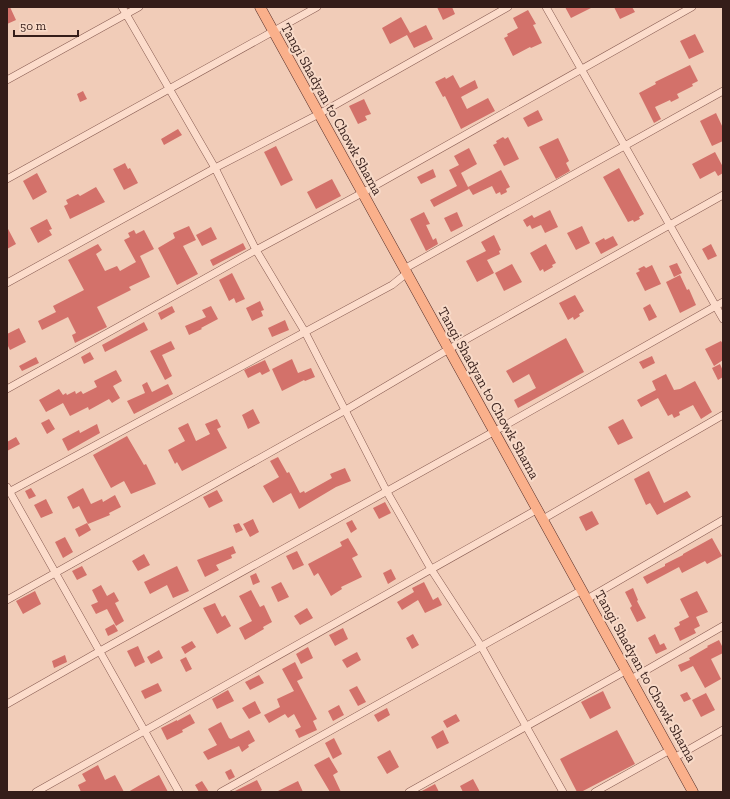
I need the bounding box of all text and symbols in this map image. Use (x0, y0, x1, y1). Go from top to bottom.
scale bar (14, 12, 78, 38)
text: 50 m (20, 19, 47, 33)
street label: Tangi Shadyan to Chowk Shama (277, 20, 386, 198)
street label: Tangi Shadyan to Chowk Shama (434, 304, 543, 482)
street label: Tangi Shadyan to Chowk Shama (591, 587, 700, 765)

